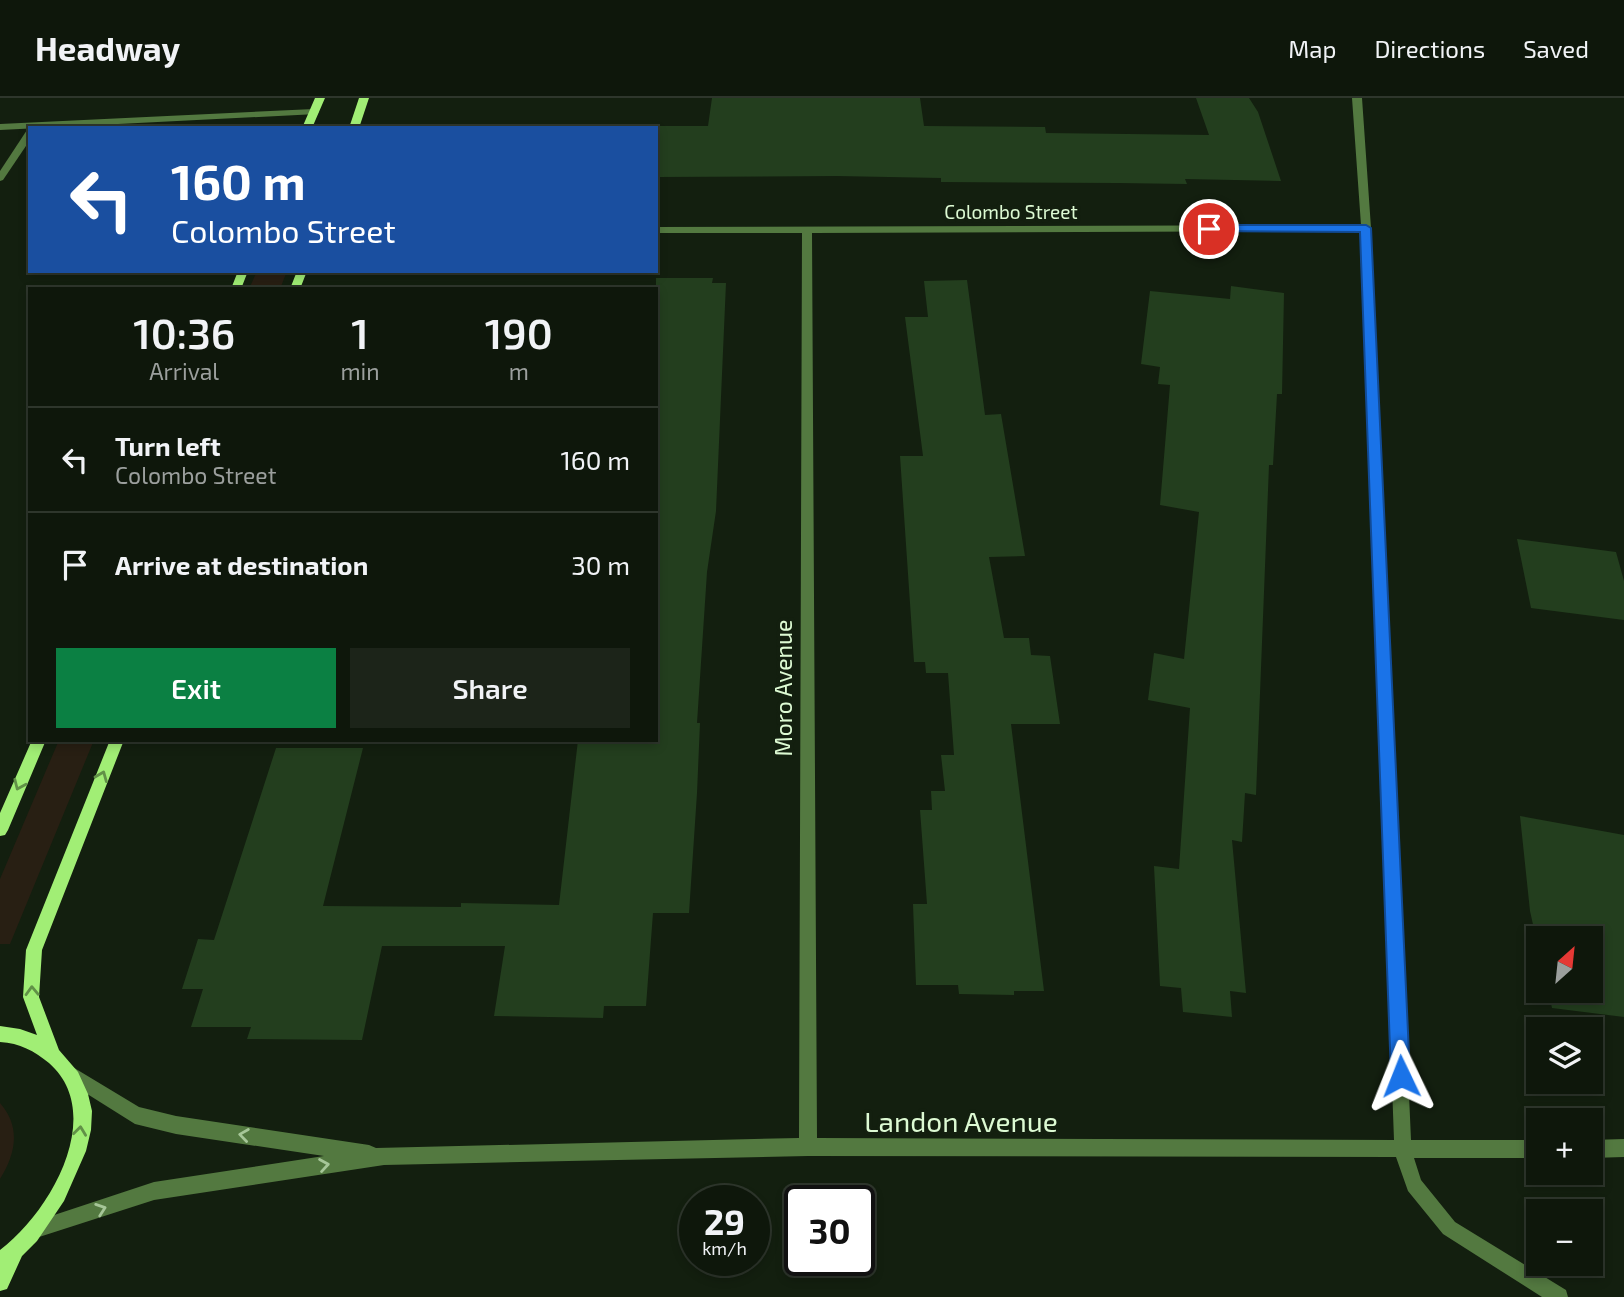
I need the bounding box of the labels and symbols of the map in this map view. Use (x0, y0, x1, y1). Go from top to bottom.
pin (1179, 199, 1239, 259)
street label: Colombo Street (944, 200, 1078, 223)
street label: Moro Avenue (769, 620, 797, 756)
one-way arrow (94, 771, 108, 783)
one-way arrow (14, 778, 28, 790)
north arrow (1526, 926, 1603, 1003)
one-way arrow (25, 985, 40, 996)
position arrow (1364, 1039, 1438, 1113)
street label: Landon Avenue (864, 1104, 1058, 1138)
one-way arrow (73, 1125, 88, 1136)
one-way arrow (238, 1128, 250, 1143)
one-way arrow (318, 1158, 330, 1173)
speed limit sign: 30 (784, 1185, 875, 1276)
one-way arrow (95, 1203, 107, 1217)

